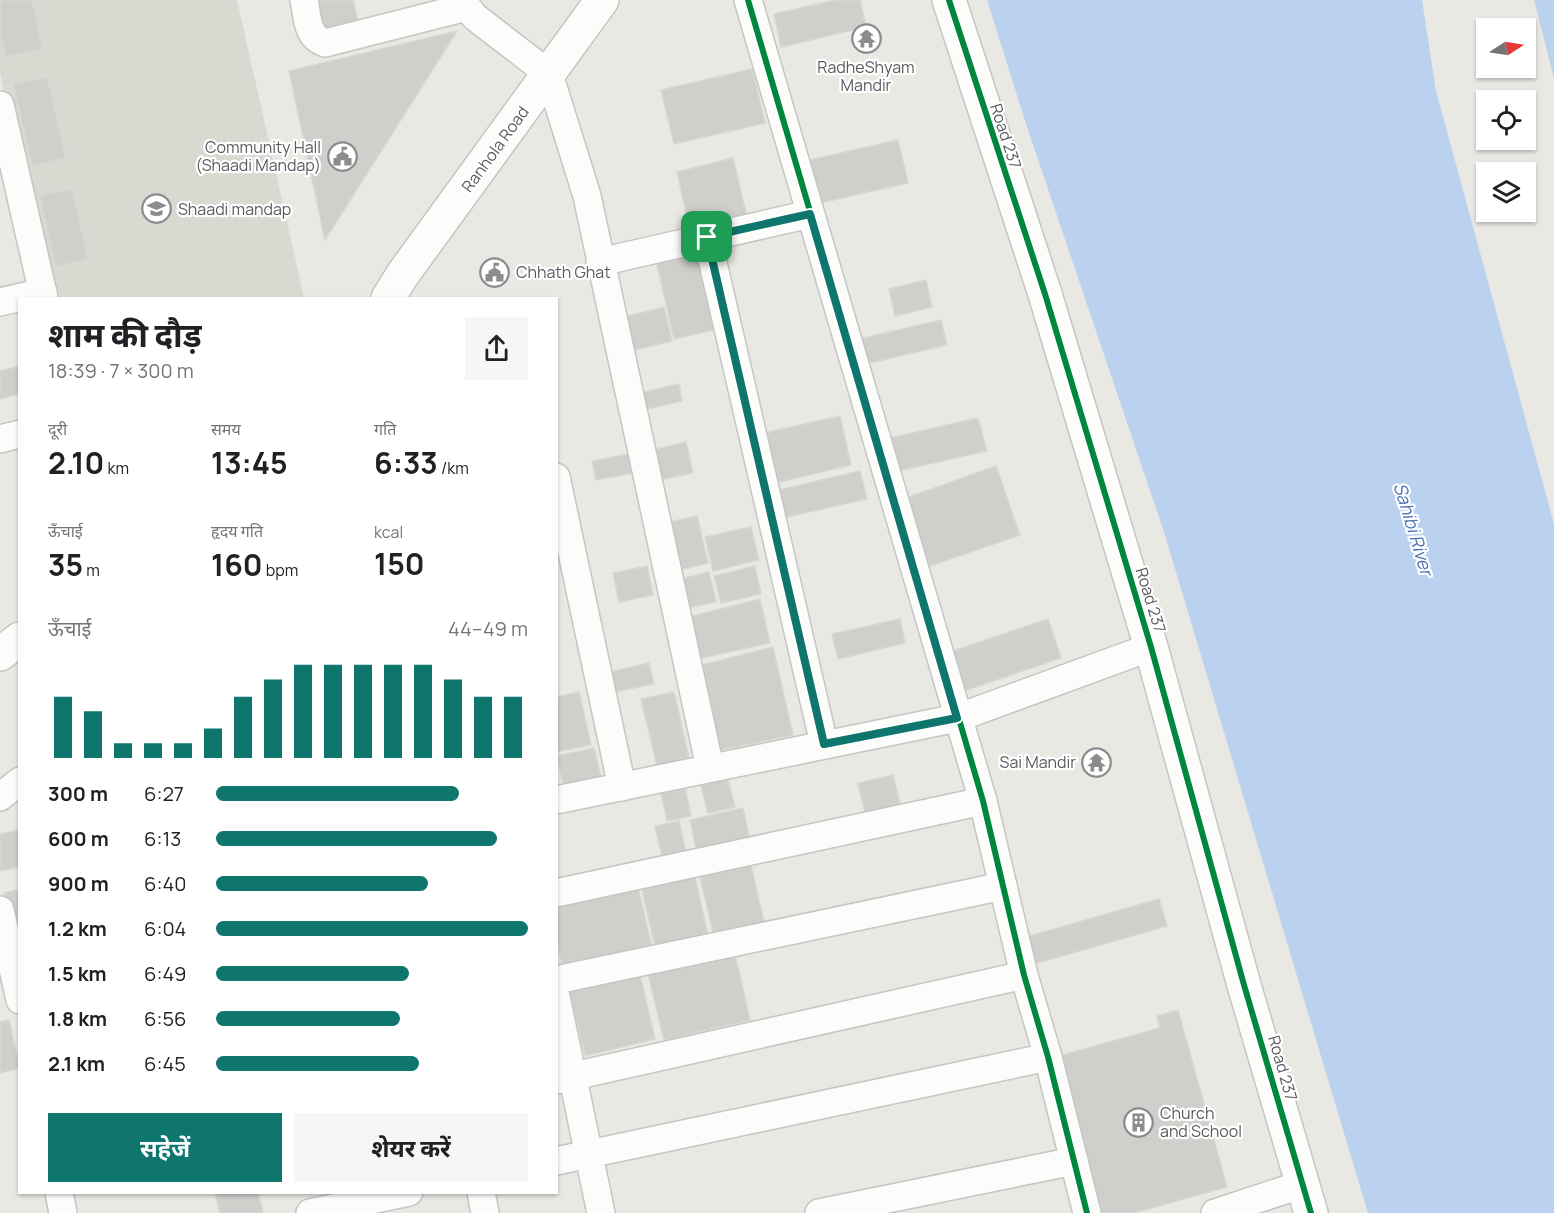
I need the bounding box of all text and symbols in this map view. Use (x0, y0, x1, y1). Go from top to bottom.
north arrow (1476, 18, 1536, 78)
map controls (1476, 18, 1536, 222)
temple icon: RadheShyam Mandir (850, 23, 882, 55)
place label: RadheShyam Mandir (817, 56, 915, 96)
button: locate (1476, 90, 1536, 150)
street label: Road 237 (985, 101, 1027, 171)
street label: Ranhola Road (456, 102, 534, 196)
place label: Community Hall (Shaadi Mandap) (195, 136, 321, 176)
public building icon: Community Hall (Shaadi Mandap) (326, 140, 358, 172)
button: layers (1476, 162, 1536, 222)
school or university icon: Shaadi mandap (141, 193, 173, 225)
place label: Shaadi mandap (178, 198, 291, 220)
pin (681, 211, 732, 262)
icon: arrive (690, 220, 723, 253)
public building icon: Chhath Ghat (479, 256, 511, 288)
place label: Chhath Ghat (516, 261, 611, 283)
text: शाम की दौड़ (48, 312, 202, 357)
button: share (465, 317, 528, 380)
text: 18:39 · 7 × 300 m (48, 357, 194, 384)
text: दूरी (48, 418, 67, 440)
text: समय (211, 418, 241, 440)
text: गति (374, 418, 396, 440)
text: 2.10 (48, 442, 104, 483)
text: 13:45 (211, 442, 288, 483)
text: 6:33 (374, 442, 438, 483)
text: km (104, 457, 129, 479)
text: /km (438, 457, 469, 479)
water label: Sahibi River (1388, 479, 1440, 580)
text: ऊँचाई (48, 520, 83, 542)
text: हृदय गति (211, 520, 263, 542)
text: kcal (374, 521, 403, 543)
text: 150 (374, 543, 424, 584)
text: 35 (48, 544, 83, 585)
text: 160 (211, 544, 263, 585)
text: m (83, 559, 100, 581)
text: bpm (263, 559, 298, 581)
street label: Road 237 (1131, 565, 1171, 635)
text: ऊँचाई (48, 615, 91, 642)
text: 44–49 m (448, 615, 528, 642)
temple icon: Sai Mandir (1081, 746, 1113, 778)
place label: Sai Mandir (1000, 751, 1076, 773)
text: 300 m (48, 780, 108, 807)
text: 6:27 (144, 780, 184, 807)
text: 600 m (48, 825, 109, 852)
text: 6:13 (144, 825, 181, 852)
text: 900 m (48, 870, 109, 897)
text: 6:40 (144, 870, 186, 897)
text: 1.2 km (48, 915, 107, 942)
text: 6:04 (144, 915, 186, 942)
text: 1.5 km (48, 960, 107, 987)
text: 6:49 (144, 960, 186, 987)
text: 1.8 km (48, 1005, 107, 1032)
text: 6:56 (144, 1005, 186, 1032)
street label: Road 237 (1263, 1033, 1303, 1103)
text: 2.1 km (48, 1050, 105, 1077)
text: 6:45 (144, 1050, 186, 1077)
place label: Church and School (1160, 1102, 1242, 1142)
building icon: Church and School (1123, 1106, 1155, 1138)
button: सहेजें (48, 1113, 282, 1182)
button: शेयर करें (294, 1113, 528, 1182)

